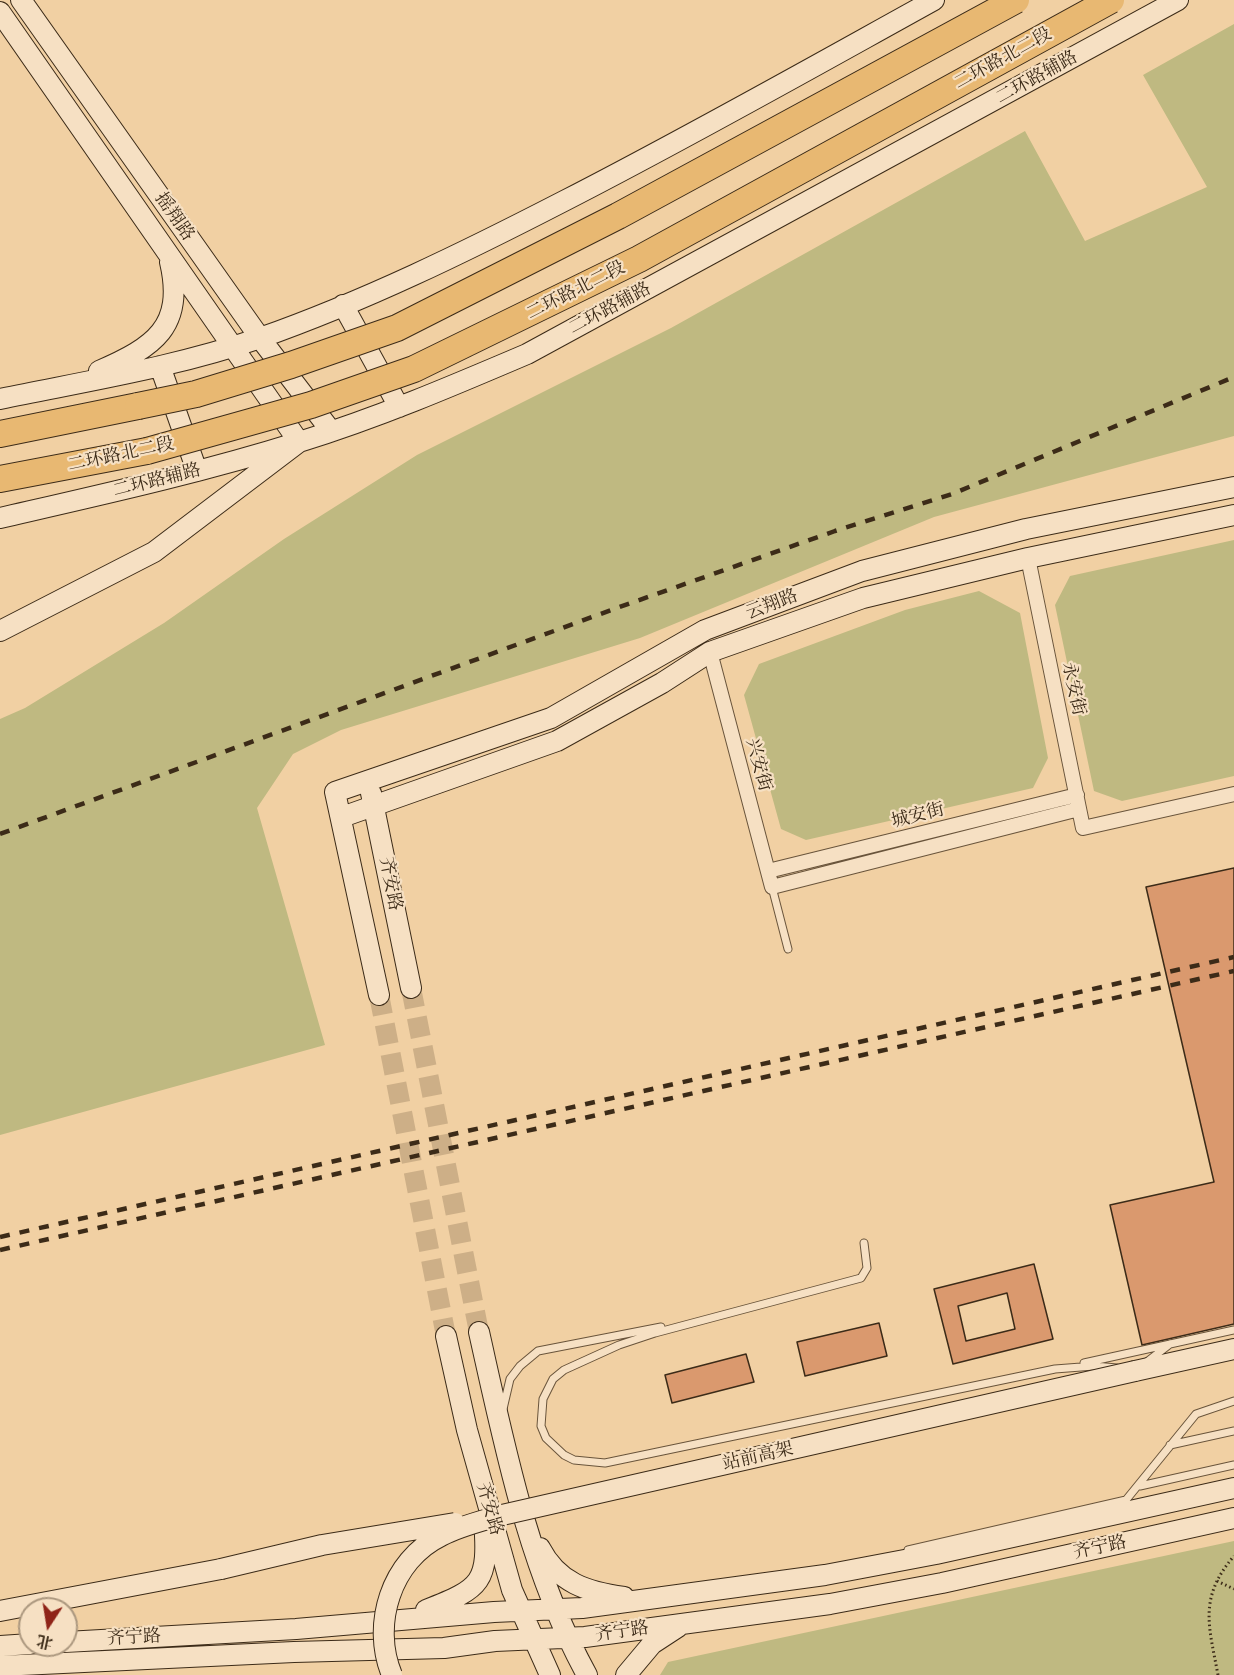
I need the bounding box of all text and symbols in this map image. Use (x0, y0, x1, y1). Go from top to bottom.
street label: 二环路北二段 (951, 23, 1055, 95)
street label: 二环路辅路 (992, 47, 1082, 109)
street label: 摇翔路 (150, 189, 198, 245)
street label: 二环路北二段 (523, 257, 629, 325)
street label: 二环路辅路 (565, 278, 655, 340)
street label: 二环路北二段 (66, 433, 176, 477)
street label: 二环路辅路 (111, 460, 203, 502)
street label: 云翔路 (743, 585, 801, 625)
street label: 永安街 (1057, 660, 1089, 718)
street label: 兴安街 (741, 736, 775, 794)
street label: 城安街 (889, 799, 947, 833)
street label: 齐安路 (374, 855, 406, 913)
street label: 站前高架 (720, 1438, 796, 1476)
street label: 齐安路 (471, 1480, 507, 1538)
street label: 齐宁路 (1071, 1532, 1129, 1564)
north arrow (18, 1597, 78, 1657)
street label: 齐宁路 (594, 1618, 650, 1646)
street label: 齐宁路 (106, 1626, 162, 1650)
text: 北 (34, 1629, 55, 1656)

